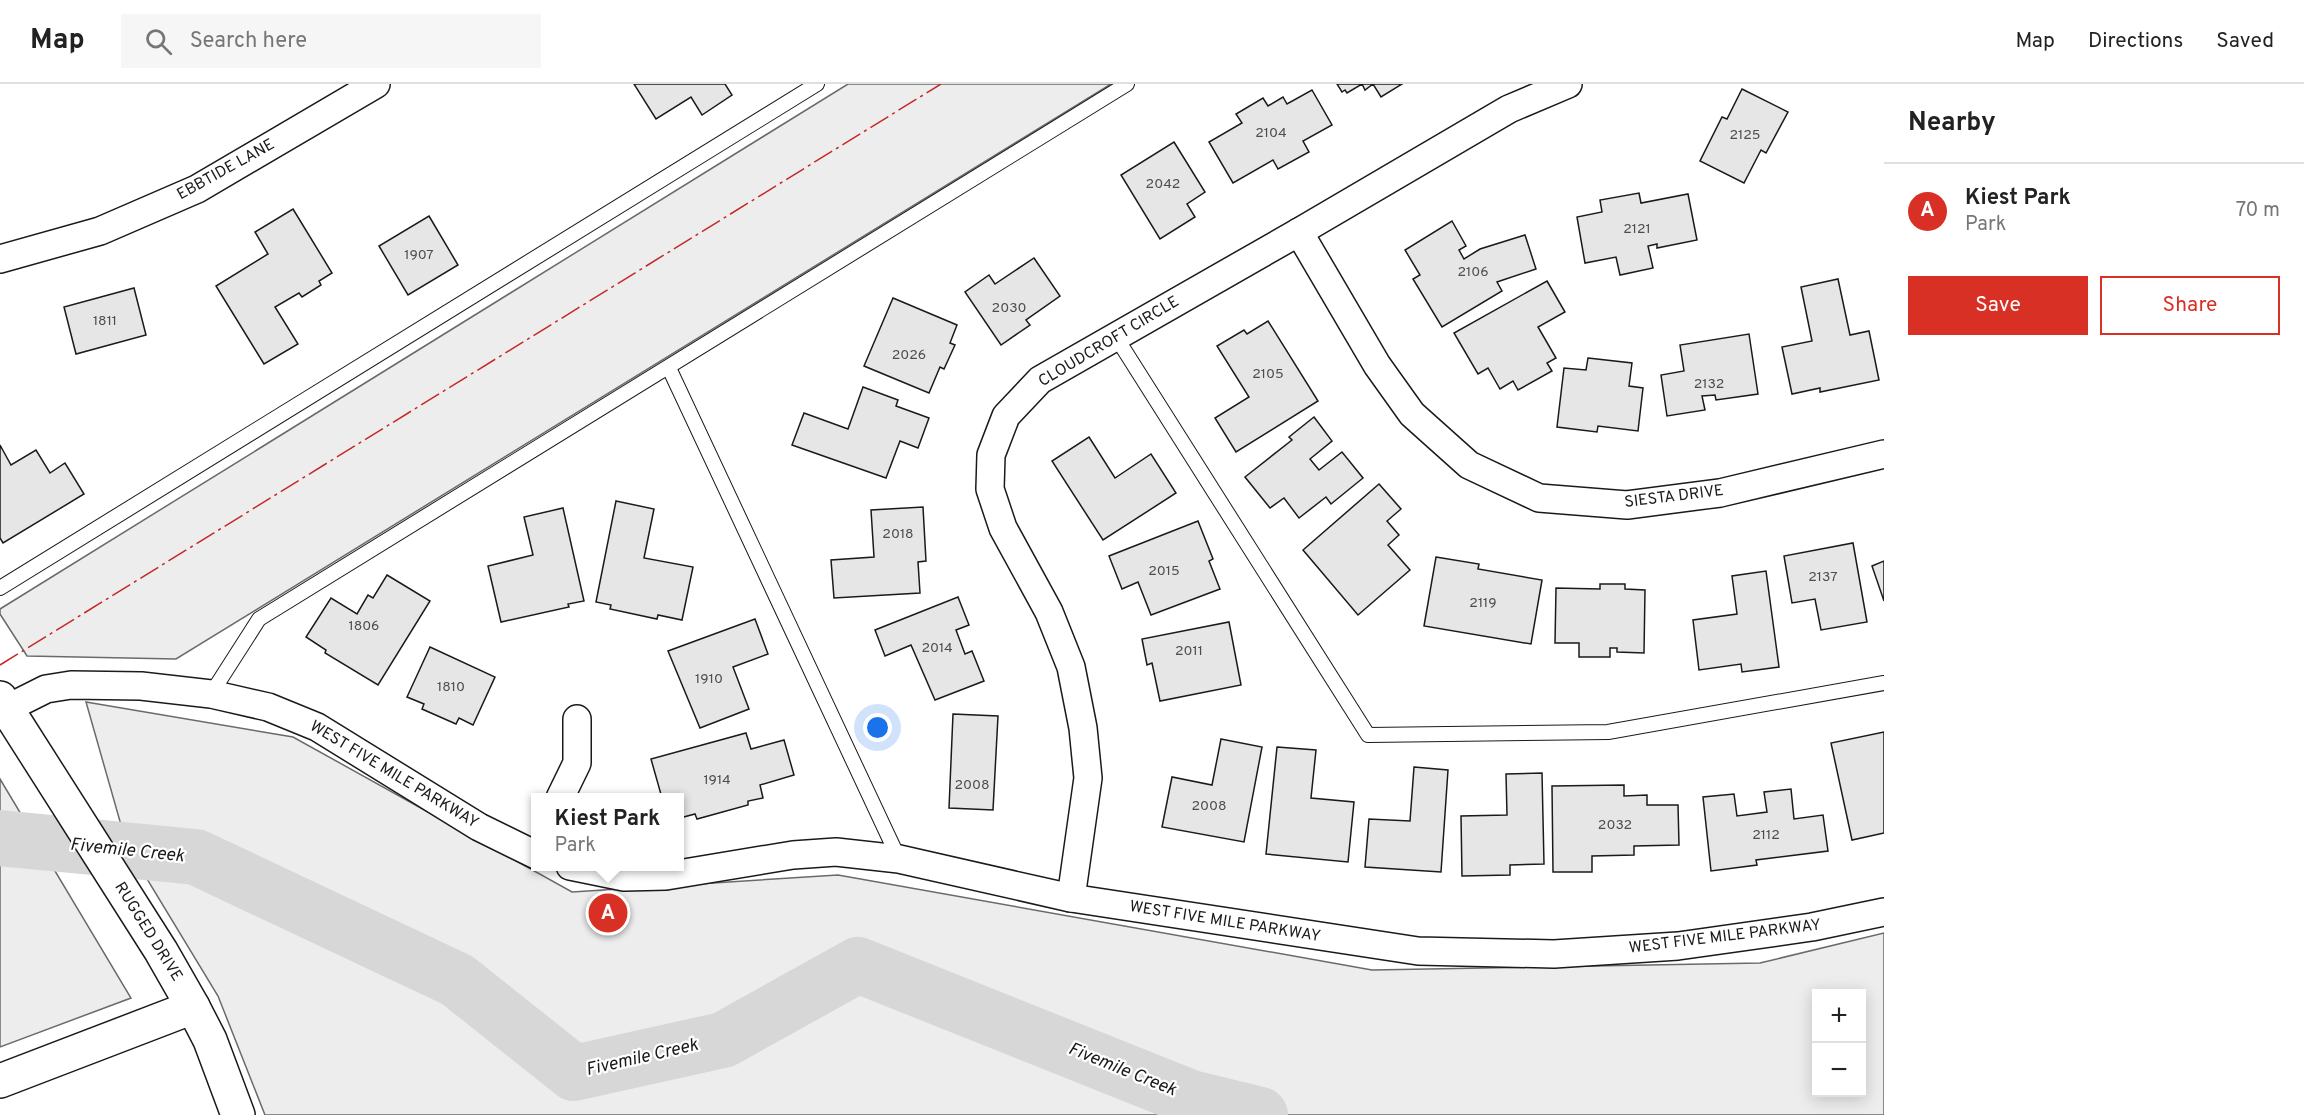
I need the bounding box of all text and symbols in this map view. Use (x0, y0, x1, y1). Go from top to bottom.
search box (121, 14, 541, 68)
text: Map (30, 23, 85, 59)
icon: search (142, 25, 175, 58)
text: Search here (190, 28, 307, 55)
text: Map (2015, 28, 2055, 55)
text: Directions (2088, 28, 2183, 55)
text: Saved (2216, 28, 2274, 55)
text: Nearby (1908, 107, 1996, 140)
house number: 2104 (1255, 125, 1287, 142)
house number: 2125 (1729, 127, 1761, 144)
street label: EBBTIDE LANE (174, 135, 278, 205)
house number: 2042 (1146, 176, 1180, 193)
text: Kiest Park (1965, 185, 2071, 212)
text: A (1920, 198, 1935, 224)
text: 70 m (2236, 198, 2280, 224)
text: Park (1965, 212, 2006, 238)
house number: 2121 (1623, 221, 1651, 238)
house number: 1907 (404, 247, 434, 264)
house number: 2106 (1457, 264, 1489, 281)
button: Save (1908, 276, 2088, 335)
button: Share (2100, 276, 2280, 335)
street label: CLOUDCROFT CIRCLE (1035, 292, 1183, 392)
house number: 2030 (992, 300, 1026, 317)
house number: 1811 (93, 313, 117, 330)
house number: 2026 (892, 347, 926, 364)
house number: 2105 (1252, 366, 1284, 383)
house number: 2132 (1694, 376, 1724, 393)
street label: SIESTA DRIVE (1623, 481, 1725, 513)
house number: 2018 (882, 526, 914, 543)
house number: 2015 (1148, 563, 1180, 580)
house number: 2137 (1808, 569, 1838, 586)
house number: 2119 (1469, 595, 1497, 612)
house number: 1806 (349, 618, 379, 635)
house number: 2014 (921, 640, 953, 657)
house number: 2011 (1175, 643, 1203, 660)
house number: 1910 (695, 671, 723, 688)
house number: 1810 (437, 679, 465, 696)
your location (863, 713, 892, 742)
street label: WEST FIVE MILE PARKWAY (306, 717, 482, 833)
house number: 1914 (703, 772, 731, 789)
house number: 2008 (955, 777, 990, 794)
popup (531, 793, 684, 871)
house number: 2008 (1192, 798, 1227, 815)
text: Kiest Park (555, 806, 660, 833)
house number: 2032 (1598, 817, 1632, 834)
house number: 2112 (1752, 827, 1780, 844)
text: Park (555, 833, 596, 859)
water label: Fivemile Creek (69, 834, 186, 869)
street label: RUGGED DRIVE (109, 879, 187, 985)
pin: A (588, 890, 628, 936)
street label: WEST FIVE MILE PARKWAY (1128, 897, 1322, 947)
street label: WEST FIVE MILE PARKWAY (1628, 915, 1822, 959)
map controls (1812, 989, 1866, 1097)
button: + (1812, 989, 1866, 1043)
water label: Fivemile Creek (584, 1034, 701, 1082)
water label: Fivemile Creek (1065, 1038, 1180, 1102)
button: − (1812, 1043, 1866, 1097)

